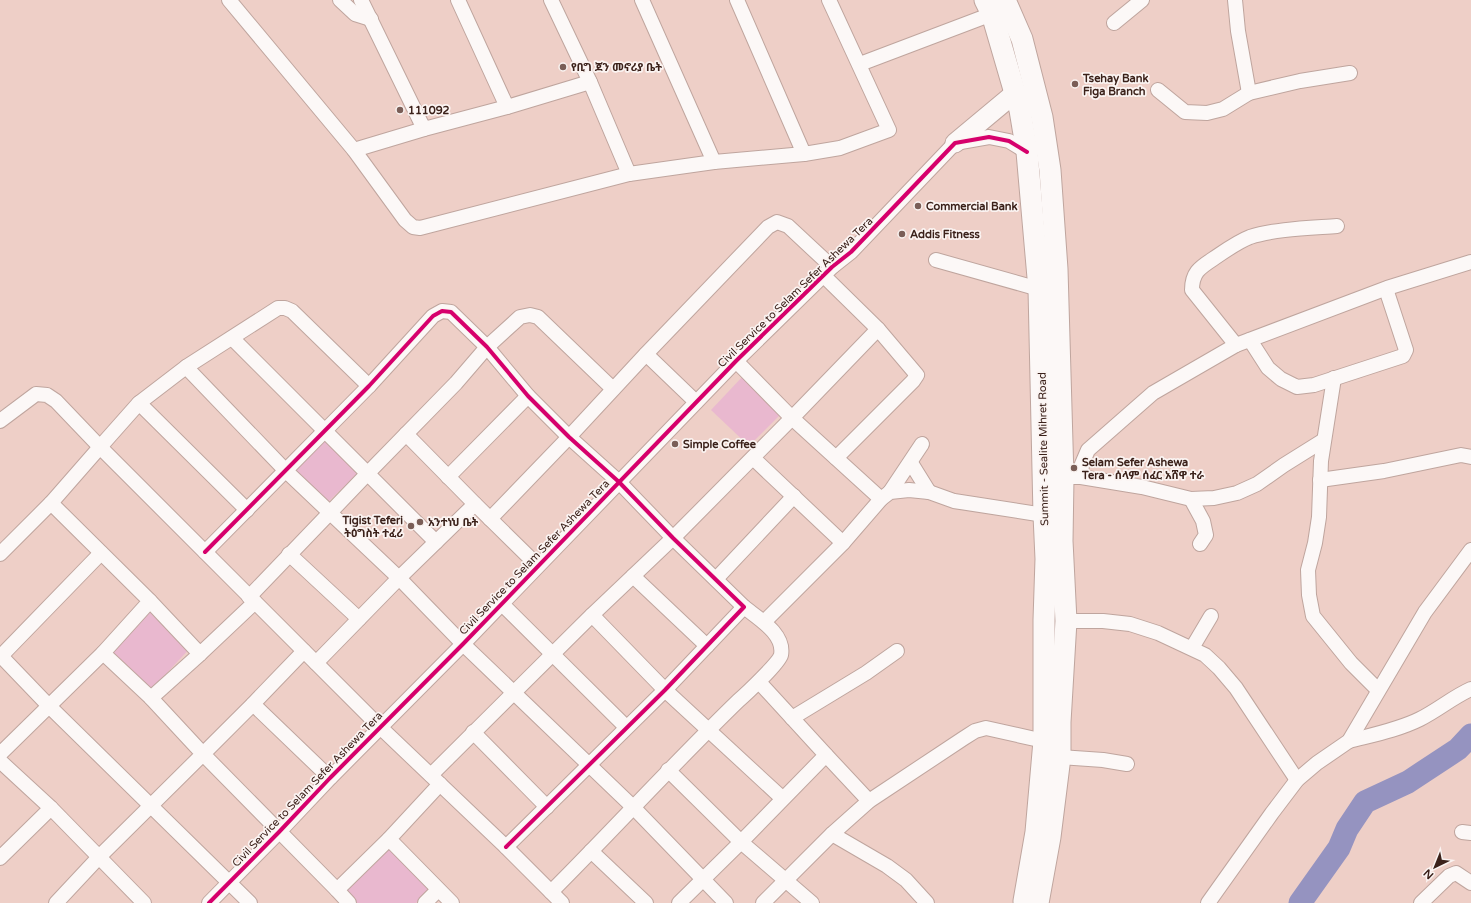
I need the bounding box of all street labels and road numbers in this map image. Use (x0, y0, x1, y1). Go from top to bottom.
street label: Civil Service to Selam Sefer Ashewa Tera (715, 215, 876, 370)
street label: Summit - Sealite Mihret Road (1036, 372, 1051, 526)
street label: Civil Service to Selam Sefer Ashewa Tera (457, 477, 612, 638)
street label: Civil Service to Selam Sefer Ashewa Tera (230, 709, 385, 870)

